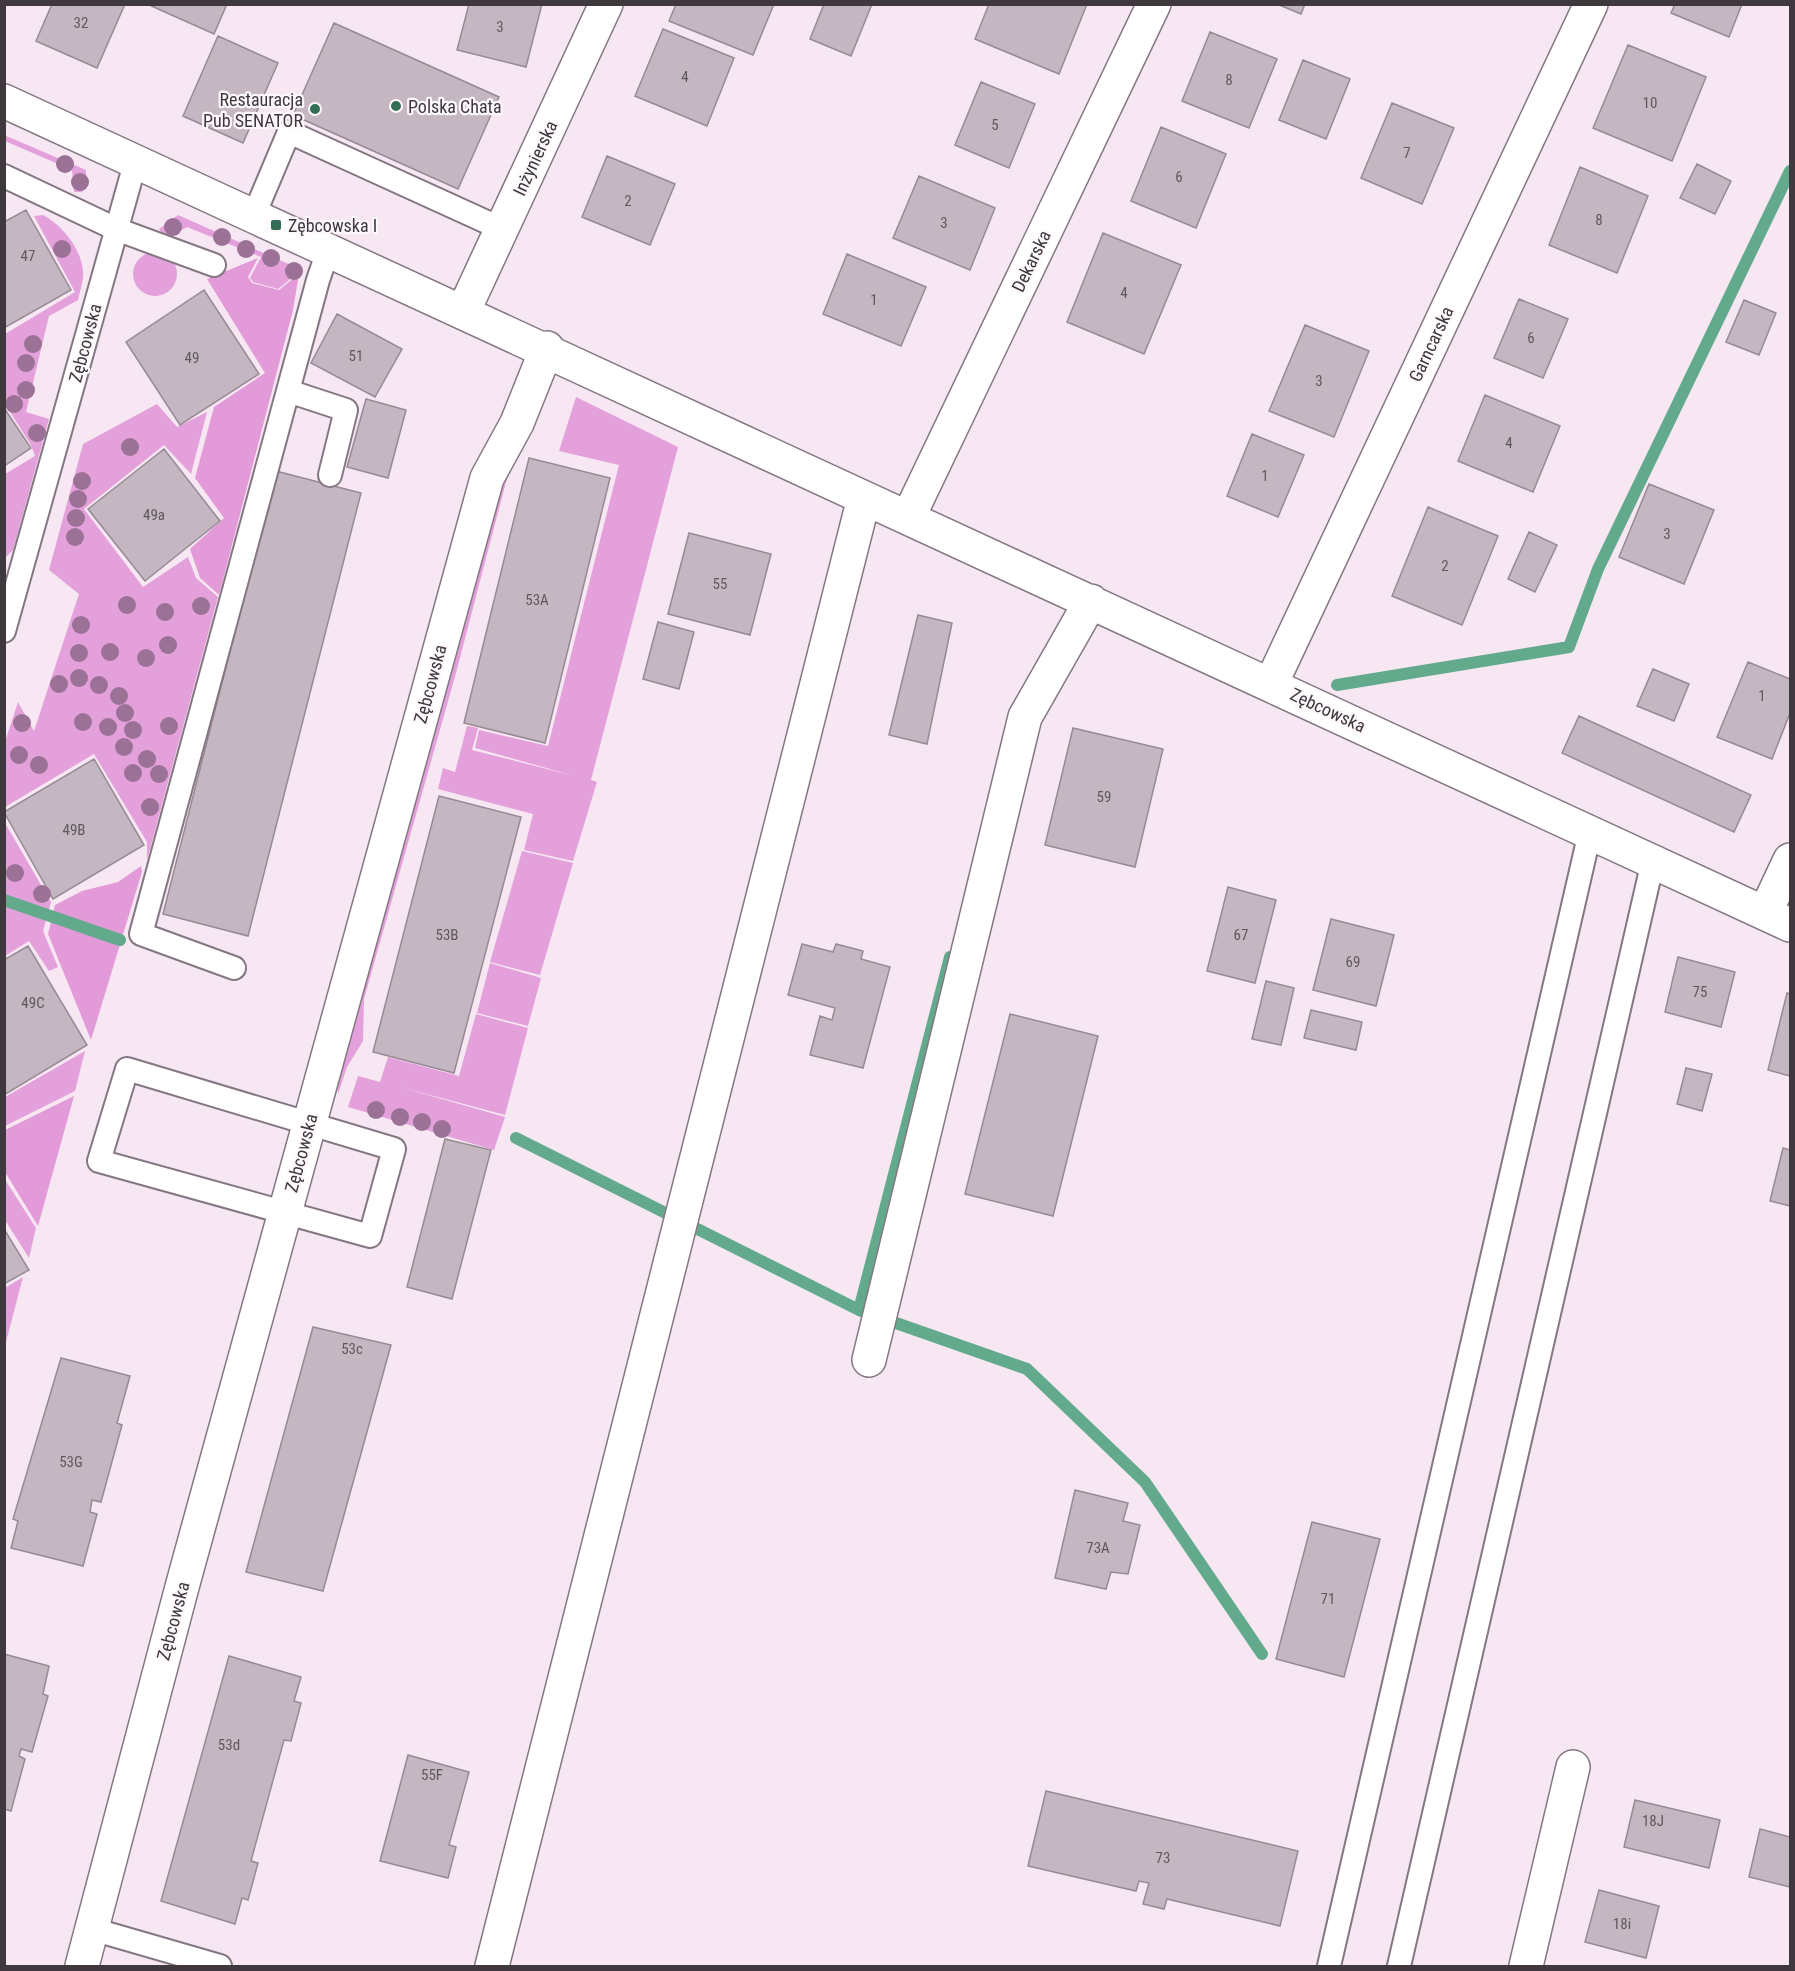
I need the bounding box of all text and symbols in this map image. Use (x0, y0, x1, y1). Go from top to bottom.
house number: 32 (74, 14, 88, 32)
house number: 3 (496, 18, 504, 36)
house number: 4 (681, 68, 689, 86)
house number: 8 (1225, 71, 1233, 89)
place label: Restauracja Pub SENATOR (203, 89, 303, 131)
house number: 10 (1643, 94, 1657, 112)
place label: Polska Chata (408, 96, 502, 117)
marker: Polska Chata (389, 99, 403, 113)
marker: Restauracja Pub SENATOR (308, 102, 322, 116)
house number: 5 (991, 116, 999, 134)
street label: Inżynierska (509, 117, 561, 199)
house number: 7 (1403, 144, 1411, 162)
house number: 6 (1175, 168, 1183, 186)
house number: 2 (624, 192, 632, 210)
house number: 8 (1595, 211, 1603, 229)
house number: 3 (940, 214, 948, 232)
place label: Zębcowska I (288, 215, 377, 236)
marker: Zębcowska I (269, 218, 283, 232)
street label: Dekarska (1007, 227, 1055, 295)
house number: 47 (21, 247, 35, 265)
house number: 4 (1120, 284, 1128, 302)
house number: 1 (870, 291, 878, 309)
street label: Zębcowska (64, 301, 106, 385)
street label: Garncarska (1404, 303, 1458, 385)
house number: 6 (1527, 329, 1535, 347)
house number: 51 (349, 347, 363, 365)
house number: 49 (185, 349, 199, 367)
house number: 3 (1315, 372, 1323, 390)
house number: 4 (1505, 434, 1513, 452)
house number: 1 (1261, 467, 1269, 485)
house number: 49a (143, 506, 165, 524)
house number: 3 (1663, 525, 1671, 543)
house number: 2 (1441, 557, 1449, 575)
house number: 55 (713, 575, 727, 593)
house number: 53A (525, 591, 549, 609)
street label: Zębcowska (409, 642, 451, 726)
street label: Zębcowska (1287, 683, 1369, 737)
house number: 1 (1758, 687, 1766, 705)
house number: 59 (1097, 788, 1111, 806)
house number: 49B (63, 821, 86, 839)
house number: 53B (436, 926, 459, 944)
house number: 67 (1234, 926, 1248, 944)
house number: 69 (1346, 953, 1360, 971)
house number: 75 (1693, 983, 1707, 1001)
house number: 49C (21, 994, 45, 1012)
street label: Zębcowska (280, 1111, 322, 1195)
house number: 53c (341, 1340, 363, 1358)
house number: 53G (59, 1453, 83, 1471)
house number: 73A (1086, 1539, 1110, 1557)
street label: Zębcowska (152, 1579, 194, 1663)
house number: 71 (1321, 1590, 1335, 1608)
house number: 53d (218, 1736, 240, 1754)
house number: 55F (421, 1766, 443, 1784)
house number: 18J (1642, 1812, 1664, 1830)
house number: 73 (1156, 1849, 1170, 1867)
house number: 18i (1613, 1915, 1631, 1933)

